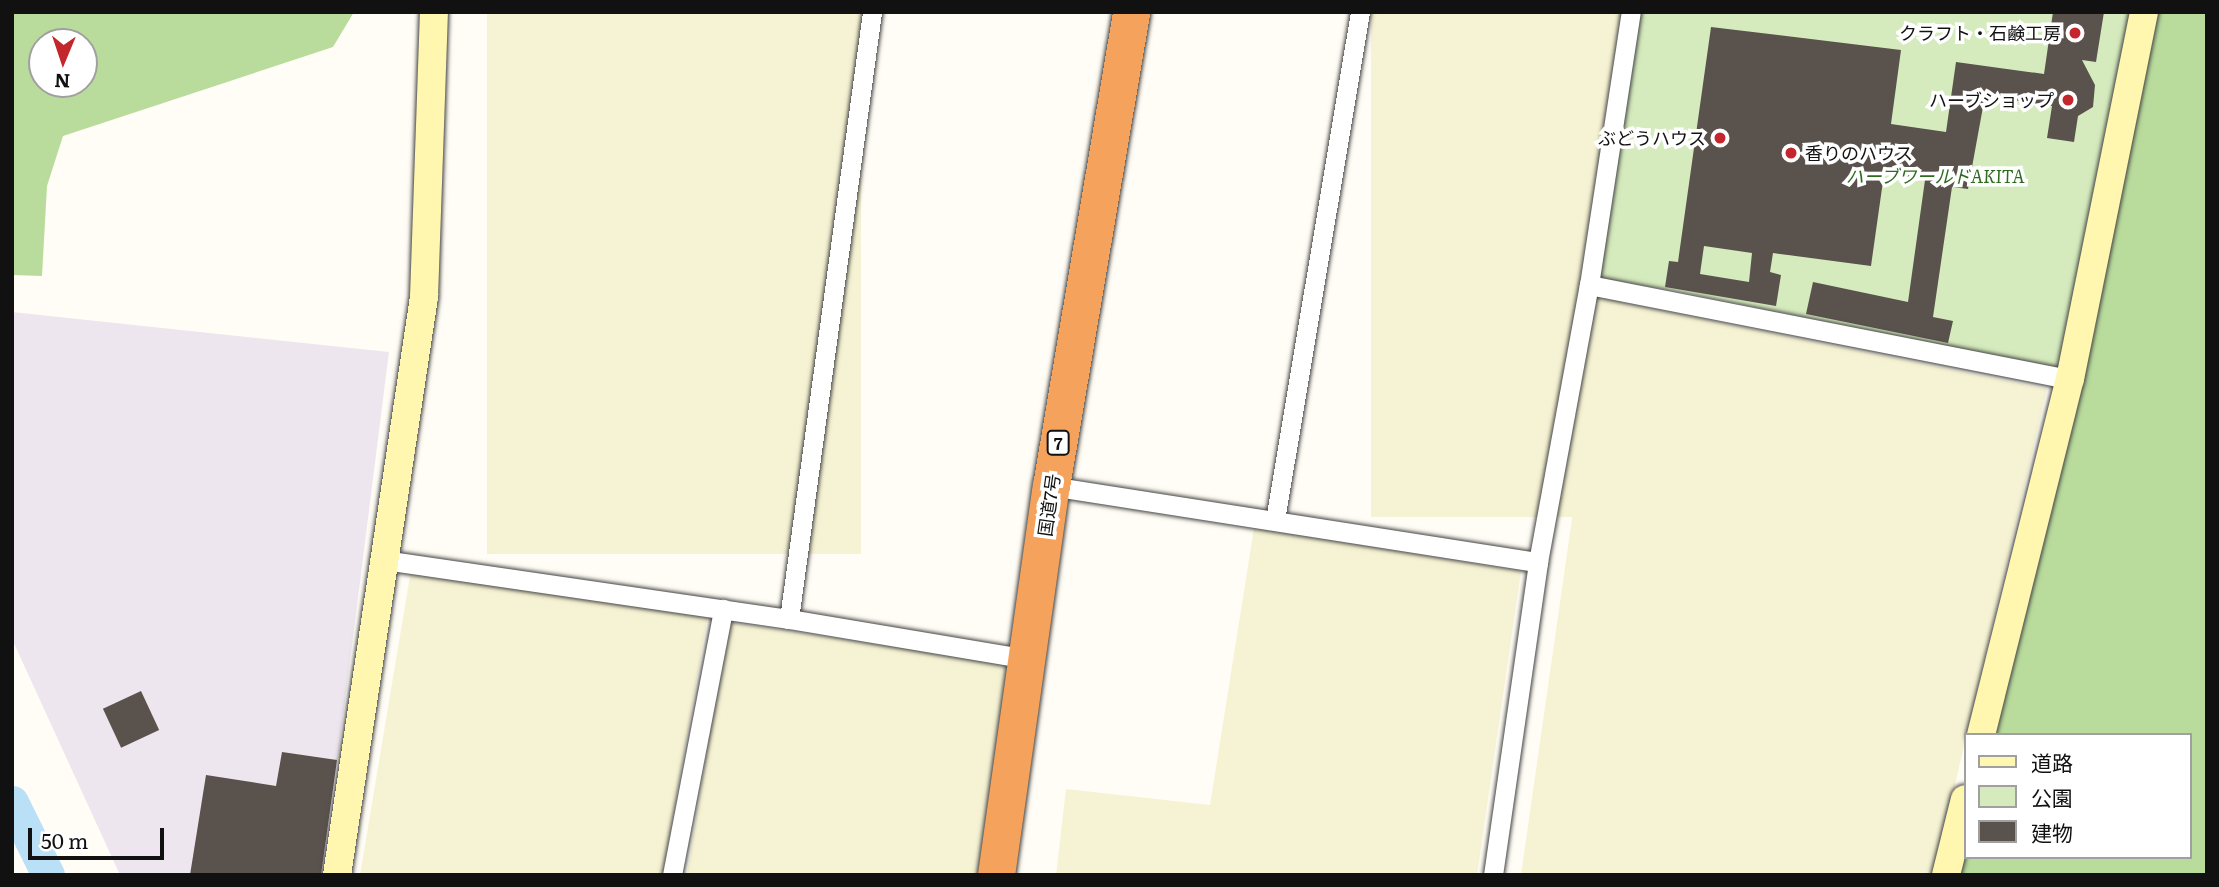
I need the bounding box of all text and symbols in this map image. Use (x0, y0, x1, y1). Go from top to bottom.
place label: クラフト・石鹸工房 (1899, 22, 2061, 44)
marker: クラフト・石鹸工房 (2067, 25, 2083, 41)
north arrow (28, 28, 98, 98)
text: N (54, 68, 71, 96)
place label: ハーブショップ (1928, 89, 2054, 111)
marker: ハーブショップ (2060, 92, 2076, 108)
place label: ぶどうハウス (1598, 127, 1706, 149)
marker: ぶどうハウス (1712, 130, 1728, 146)
place label: 香りのハウス (1805, 142, 1913, 164)
marker: 香りのハウス (1783, 145, 1799, 161)
park label: ハーブワールドAKITA (1845, 165, 2025, 187)
road number: 7 (1046, 430, 1070, 456)
street label: 国道7号 (1034, 472, 1064, 538)
legend (1964, 733, 2191, 859)
text: 道路 (2031, 746, 2073, 777)
text: 公園 (2031, 781, 2073, 812)
scale bar (32, 814, 168, 858)
text: 建物 (2031, 816, 2073, 847)
text: 50 m (41, 824, 88, 855)

